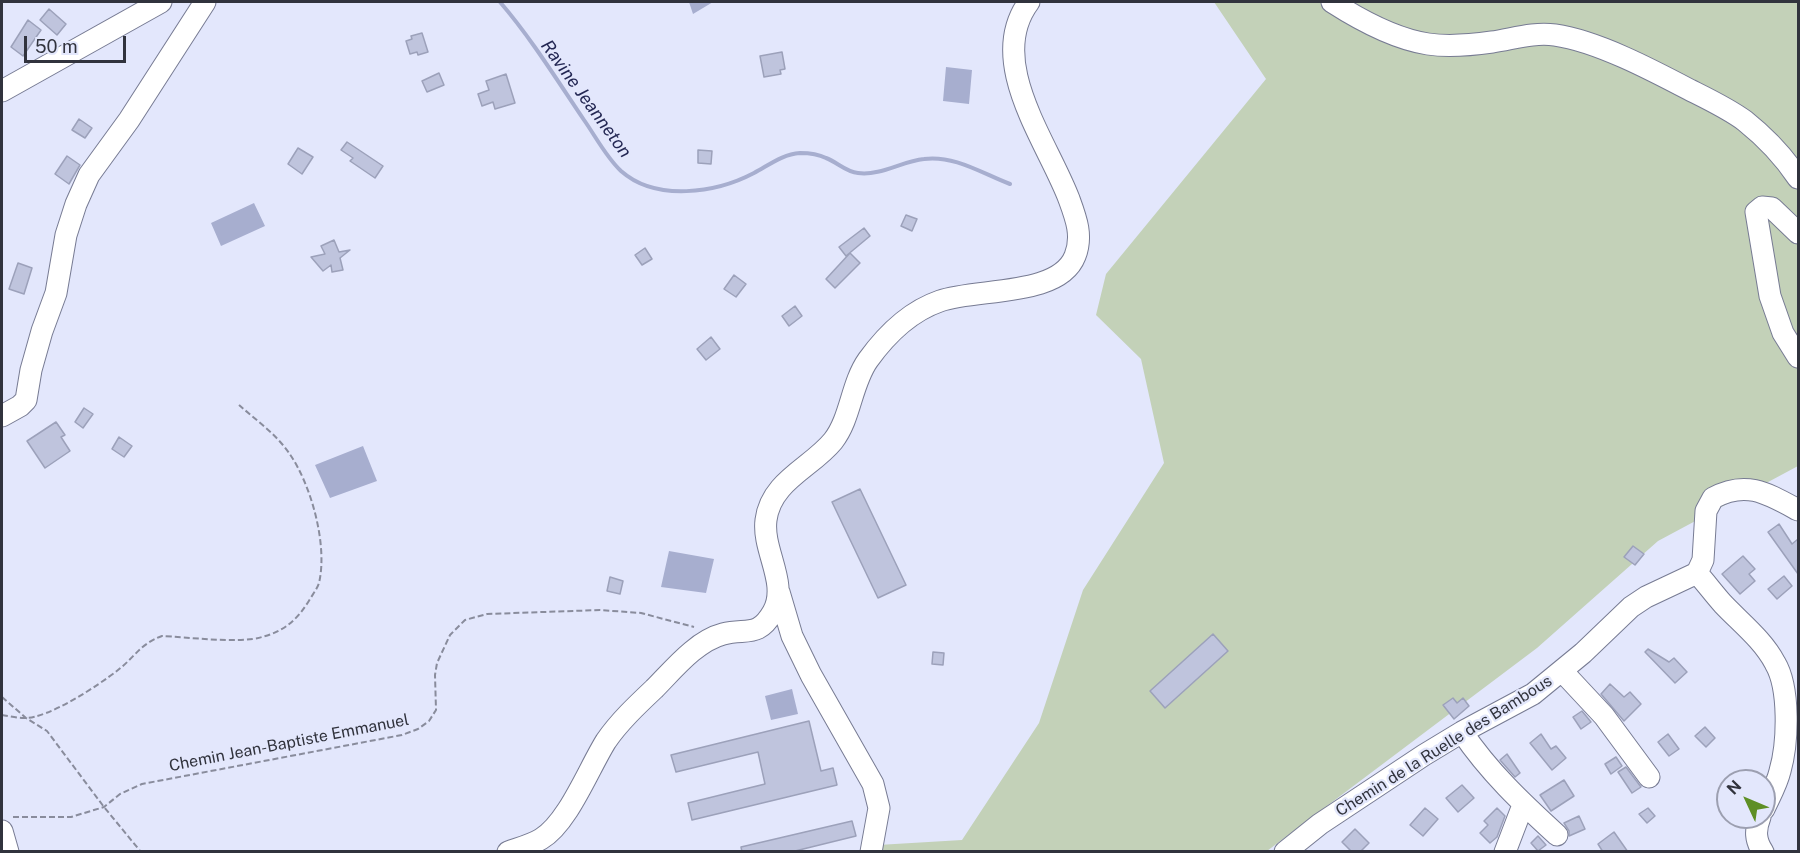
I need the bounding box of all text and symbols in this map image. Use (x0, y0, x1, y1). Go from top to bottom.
scale bar (27, 24, 129, 62)
text: 50 m (35, 36, 78, 57)
water label: Ravine Jeanneton (536, 36, 636, 162)
street label: Chemin de la Ruelle des Bambous (1332, 671, 1556, 821)
street label: Chemin Jean-Baptiste Emmanuel (167, 710, 411, 776)
north arrow (1716, 769, 1776, 829)
text: N (1723, 776, 1745, 799)

